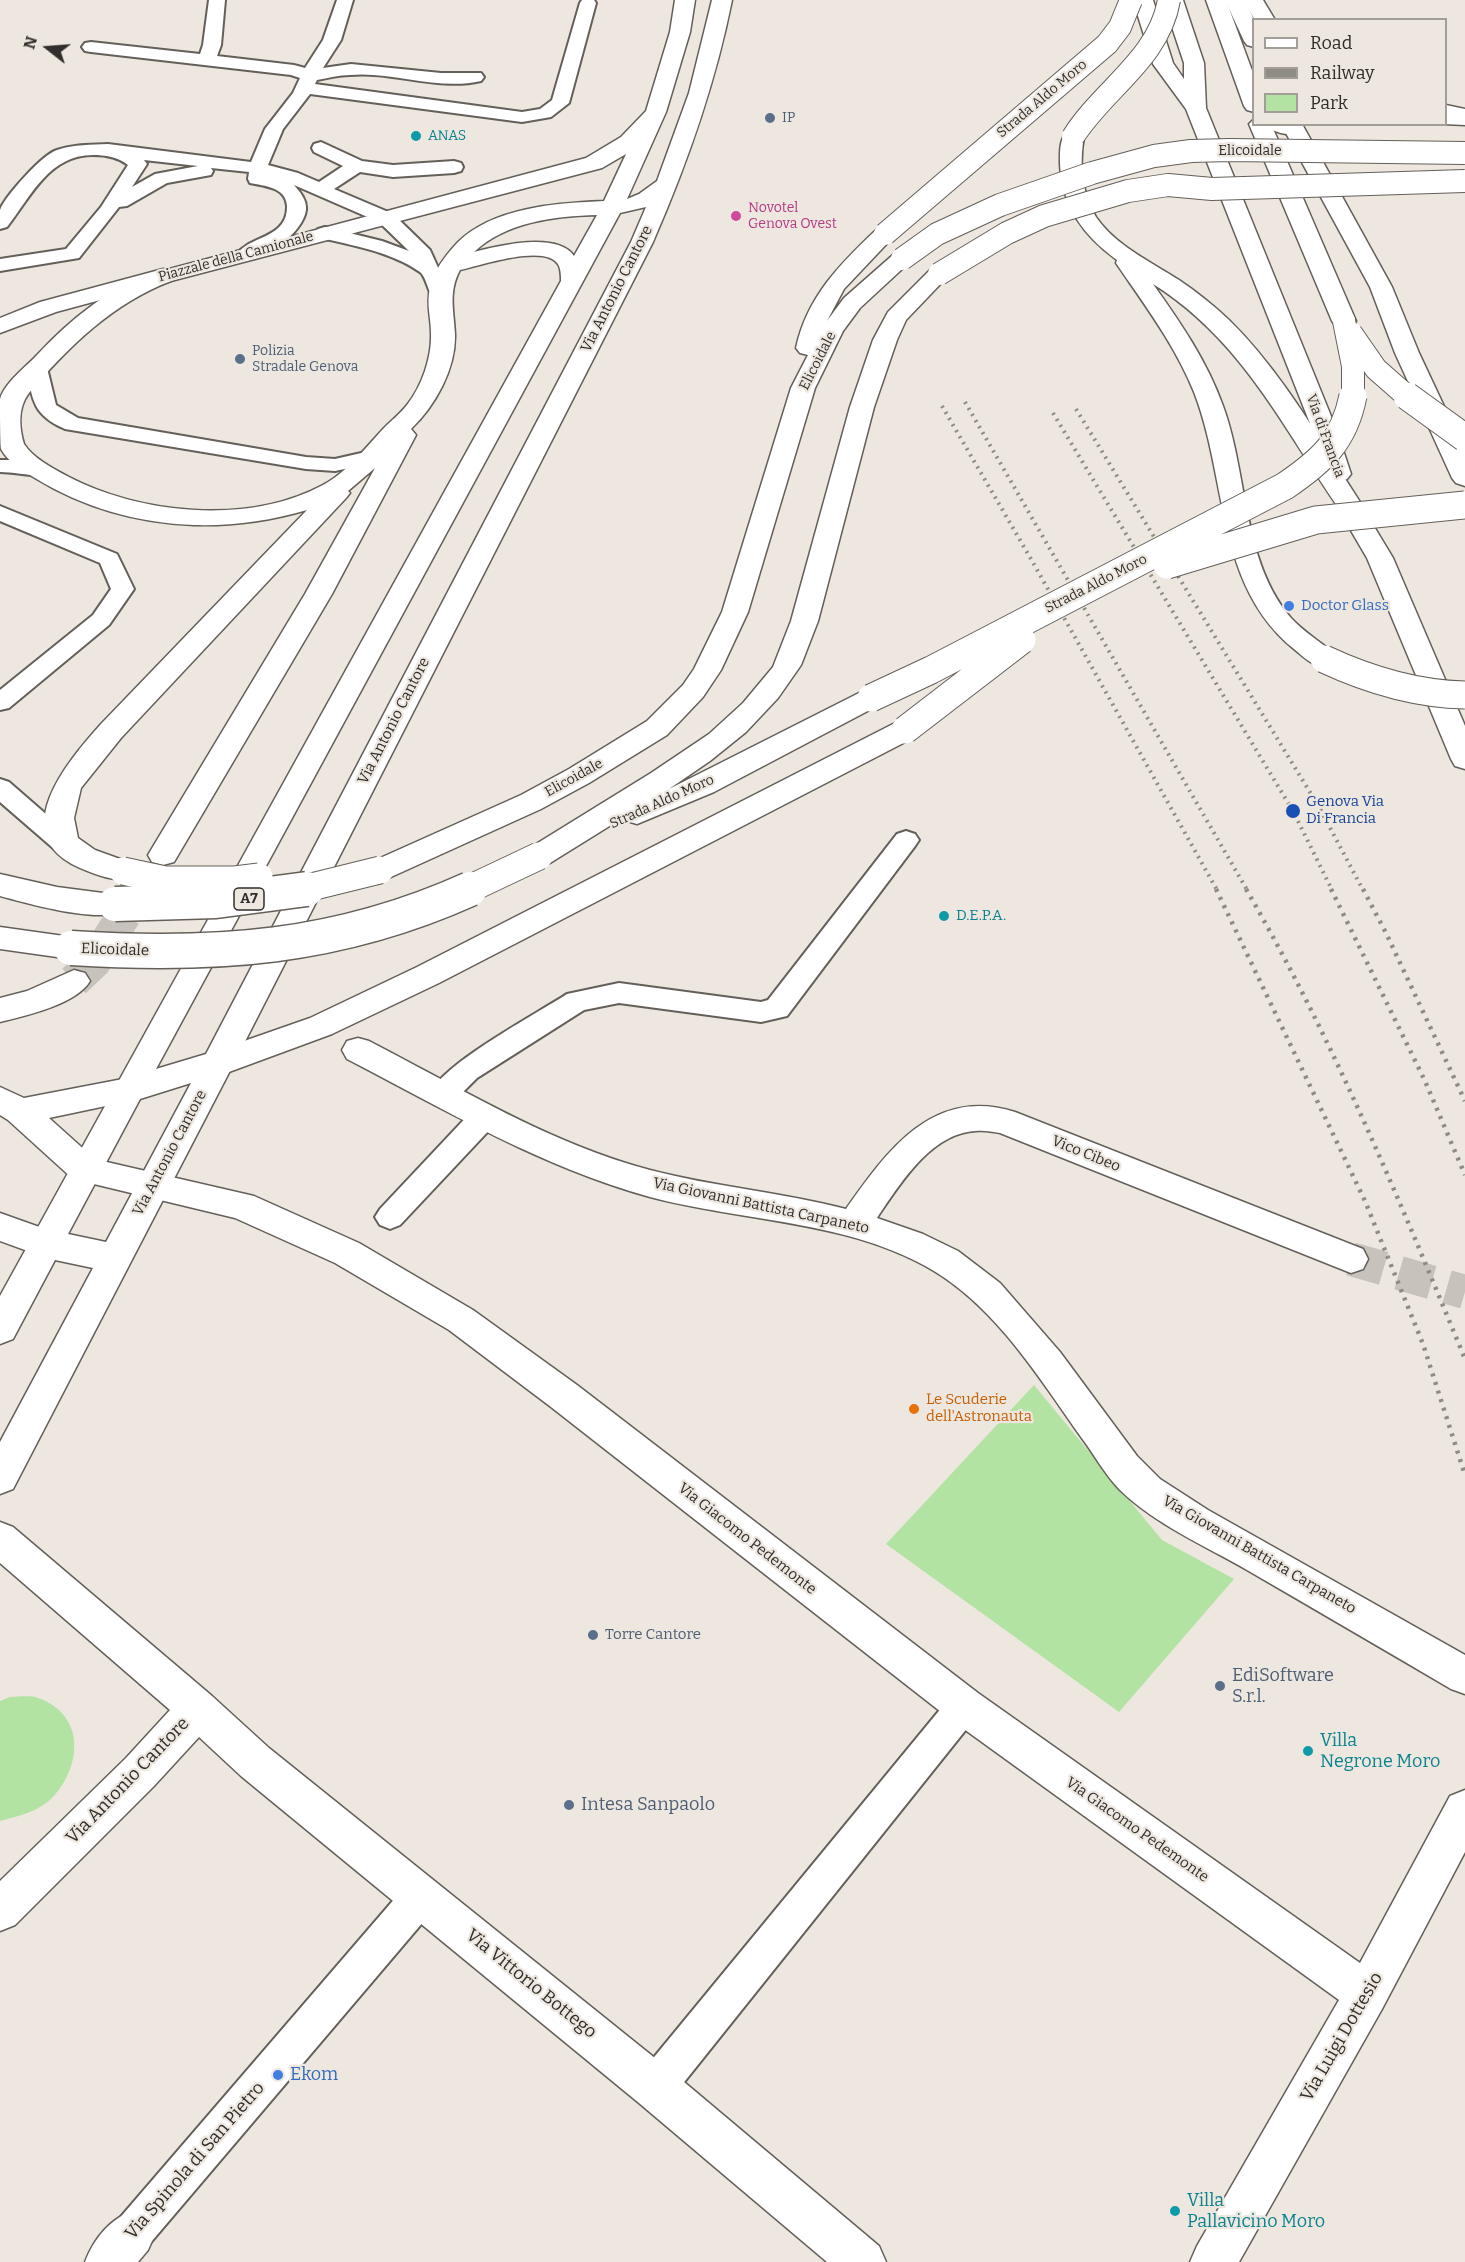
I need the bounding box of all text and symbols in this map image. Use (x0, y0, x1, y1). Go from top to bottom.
north arrow (18, 18, 78, 78)
legend (1252, 18, 1447, 126)
text: Road (1310, 32, 1352, 54)
text: N (19, 34, 41, 51)
street label: Strada Aldo Moro (994, 56, 1090, 142)
text: Railway (1310, 62, 1374, 84)
text: Park (1310, 92, 1348, 114)
place label: IP (782, 110, 795, 126)
marker: IP (763, 111, 777, 125)
place label: ANAS (428, 128, 466, 144)
marker: ANAS (409, 129, 423, 143)
street label: Elicoidale (1218, 143, 1282, 159)
place label: Novotel Genova Ovest (748, 200, 837, 232)
marker: Novotel Genova Ovest (729, 209, 743, 223)
street label: Via Antonio Cantore (577, 223, 657, 355)
street label: Piazzale della Camionale (157, 228, 315, 286)
street label: Elicoidale (796, 329, 840, 393)
place label: Polizia Stradale Genova (252, 343, 358, 376)
marker: Polizia Stradale Genova (233, 352, 247, 366)
street label: Via di Francia (1302, 392, 1348, 480)
street label: Strada Aldo Moro (1042, 551, 1150, 617)
place label: Doctor Glass (1301, 597, 1389, 615)
marker: Doctor Glass (1282, 599, 1296, 613)
street label: Via Antonio Cantore (354, 655, 434, 787)
street label: Elicoidale (542, 755, 606, 801)
street label: Strada Aldo Moro (607, 771, 717, 833)
place label: Genova Via Di Francia (1306, 793, 1384, 828)
marker: Genova Via Di Francia (1284, 802, 1302, 820)
road number: A7 (234, 888, 264, 910)
place label: D.E.P.A. (956, 907, 1006, 925)
marker: D.E.P.A. (937, 909, 951, 923)
street label: Elicoidale (81, 940, 149, 960)
street label: Via Antonio Cantore (129, 1087, 211, 1219)
street label: Vico Cibeo (1049, 1132, 1123, 1176)
street label: Via Giovanni Battista Carpaneto (651, 1174, 871, 1238)
place label: Le Scuderie dell'Astronauta (926, 1391, 1032, 1426)
marker: Le Scuderie dell'Astronauta (907, 1402, 921, 1416)
street label: Via Giacomo Pedemonte (674, 1479, 820, 1599)
street label: Via Giovanni Battista Carpaneto (1159, 1492, 1359, 1618)
place label: Torre Cantore (605, 1626, 701, 1644)
marker: Torre Cantore (586, 1628, 600, 1642)
place label: EdiSoftware S.r.l. (1232, 1665, 1334, 1708)
marker: EdiSoftware S.r.l. (1213, 1679, 1227, 1693)
street label: Via Antonio Cantore (62, 1713, 194, 1849)
place label: Villa Negrone Moro (1320, 1730, 1440, 1772)
marker: Villa Negrone Moro (1301, 1744, 1315, 1758)
street label: Via Giacomo Pedemonte (1062, 1774, 1212, 1886)
place label: Intesa Sanpaolo (581, 1794, 715, 1816)
marker: Intesa Sanpaolo (562, 1798, 576, 1812)
street label: Via Vittorio Bottego (461, 1925, 601, 2043)
street label: Via Luigi Dottesio (1296, 1969, 1388, 2105)
place label: Ekom (290, 2064, 338, 2086)
marker: Ekom (271, 2068, 285, 2082)
street label: Via Spinola di San Pietro (121, 2078, 269, 2244)
place label: Villa Pallavicino Moro (1187, 2190, 1325, 2232)
marker: Villa Pallavicino Moro (1168, 2204, 1182, 2218)

